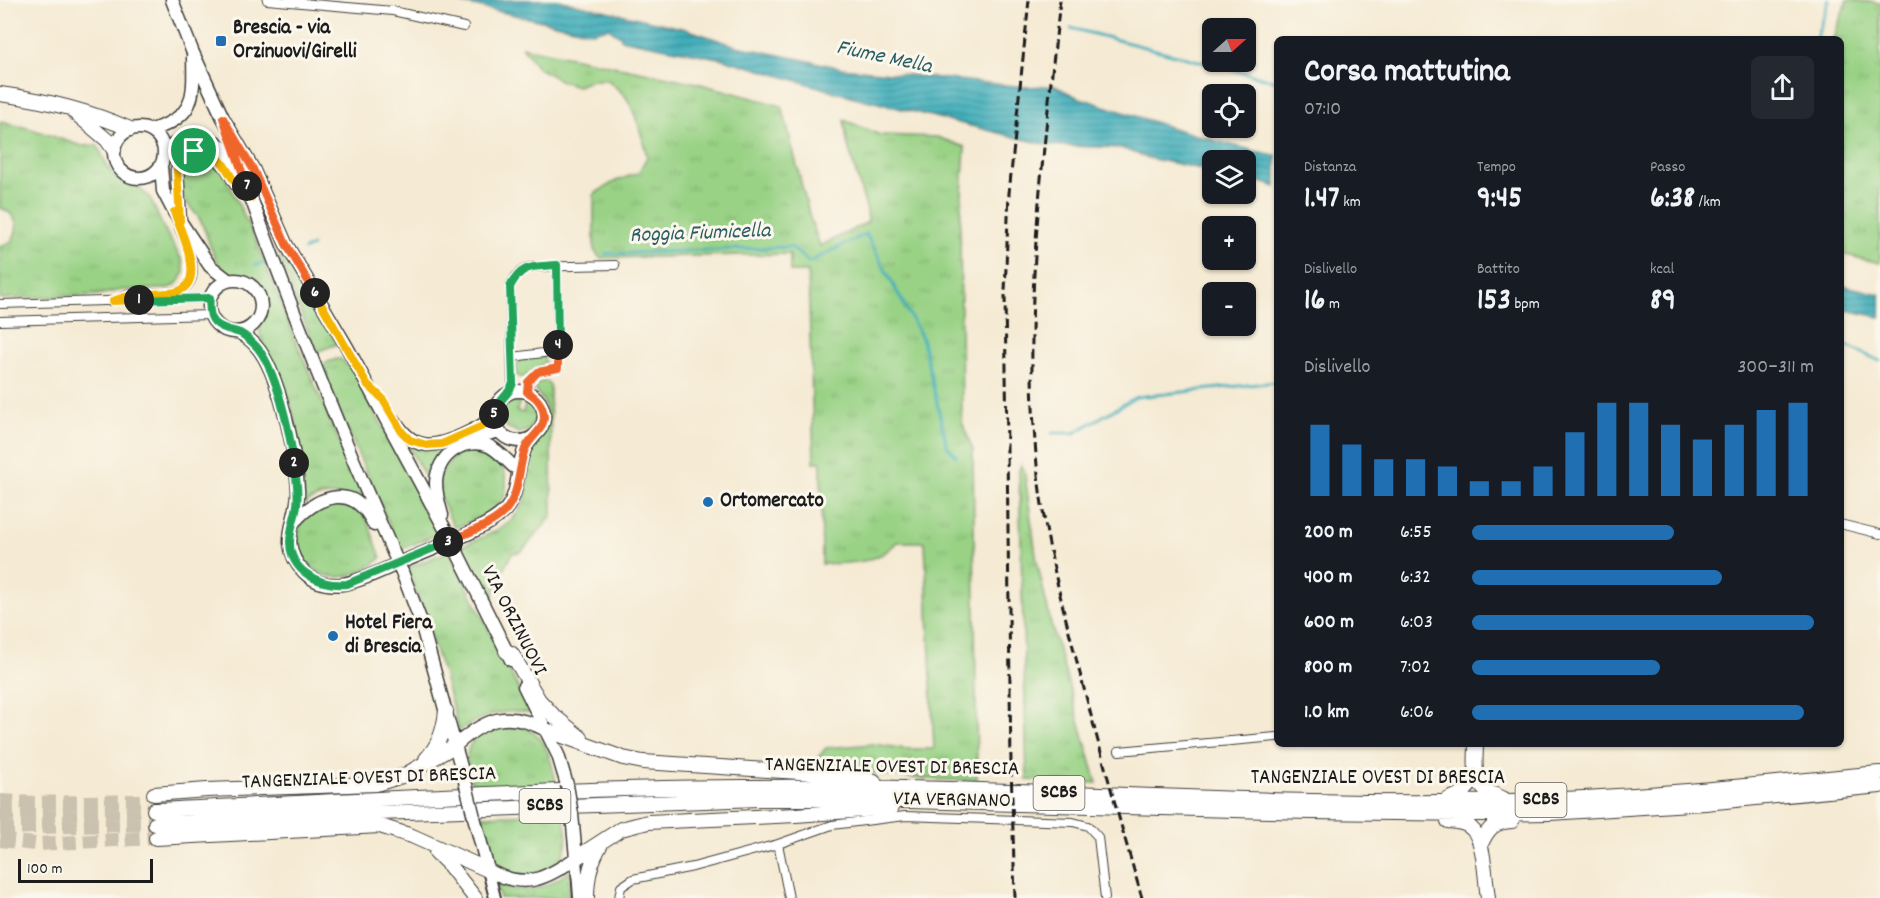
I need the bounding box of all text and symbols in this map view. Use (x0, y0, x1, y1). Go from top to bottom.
place label: Brescia - via Orzinuovi/Girelli (233, 14, 357, 68)
north arrow (1202, 18, 1256, 72)
map controls (1202, 18, 1256, 336)
water label: Fiume Mella (834, 33, 936, 84)
marker: Brescia - via Orzinuovi/Girelli (214, 34, 228, 48)
text: Corsa mattutina (1304, 50, 1510, 97)
button: share (1751, 56, 1814, 119)
button: locate (1202, 84, 1256, 138)
text: 07:10 (1304, 96, 1341, 124)
pin (168, 125, 219, 176)
icon: arrive (177, 134, 210, 167)
button: layers (1202, 150, 1256, 204)
text: Distanza (1304, 156, 1356, 179)
text: Tempo (1477, 156, 1516, 179)
text: Passo (1650, 156, 1685, 179)
pin: 7 (232, 171, 262, 201)
text: 7 (244, 174, 250, 197)
text: 1.47 (1304, 179, 1340, 222)
text: 9:45 (1477, 179, 1522, 222)
text: 6:38 (1650, 179, 1695, 222)
text: km (1340, 191, 1361, 214)
text: /km (1695, 191, 1721, 214)
water label: Roggia Fiumicella (629, 216, 773, 252)
button: + (1202, 216, 1256, 270)
text: Dislivello (1304, 258, 1357, 281)
text: Battito (1477, 258, 1520, 281)
text: kcal (1650, 258, 1674, 281)
pin: 6 (300, 278, 330, 308)
text: 6 (311, 281, 319, 304)
text: 16 (1304, 281, 1325, 324)
text: 153 (1477, 281, 1511, 324)
text: 89 (1650, 281, 1676, 324)
button: − (1202, 282, 1256, 336)
pin: 1 (124, 285, 154, 315)
text: 1 (137, 288, 141, 311)
text: m (1325, 293, 1340, 316)
text: bpm (1511, 293, 1540, 316)
pin: 4 (543, 330, 573, 360)
text: 4 (555, 333, 561, 356)
text: Dislivello (1304, 354, 1370, 382)
text: 300–311 m (1737, 354, 1814, 382)
pin: 5 (479, 399, 509, 429)
text: 5 (490, 402, 498, 425)
pin: 2 (279, 448, 309, 478)
text: 2 (291, 451, 298, 474)
place label: Ortomercato (720, 487, 824, 517)
marker: Ortomercato (701, 495, 715, 509)
text: 200 m (1304, 519, 1353, 547)
text: 6:55 (1400, 519, 1432, 547)
pin: 3 (433, 527, 463, 557)
text: 3 (444, 530, 452, 553)
street label: VIA ORZINUOVI (472, 561, 554, 682)
text: 400 m (1304, 564, 1352, 592)
text: 6:32 (1400, 564, 1431, 592)
place label: Hotel Fiera di Brescia (345, 609, 433, 663)
text: 600 m (1304, 609, 1354, 637)
text: 6:03 (1400, 609, 1433, 637)
marker: Hotel Fiera di Brescia (326, 629, 340, 643)
text: 800 m (1304, 654, 1352, 682)
text: 7:02 (1400, 654, 1431, 682)
text: 1.0 km (1304, 699, 1349, 727)
text: 6:06 (1400, 699, 1434, 727)
street label: TANGENZIALE OVEST DI BRESCIA (764, 751, 1020, 785)
street label: TANGENZIALE OVEST DI BRESCIA (241, 760, 497, 798)
street label: TANGENZIALE OVEST DI BRESCIA (1251, 764, 1505, 794)
road number: SCBS (1034, 776, 1084, 810)
road number: SCBS (1516, 783, 1566, 817)
street label: VIA VERGNANO (893, 785, 1011, 817)
road number: SCBS (520, 789, 570, 823)
scale bar (18, 856, 153, 884)
text: 100 m (27, 858, 63, 881)

